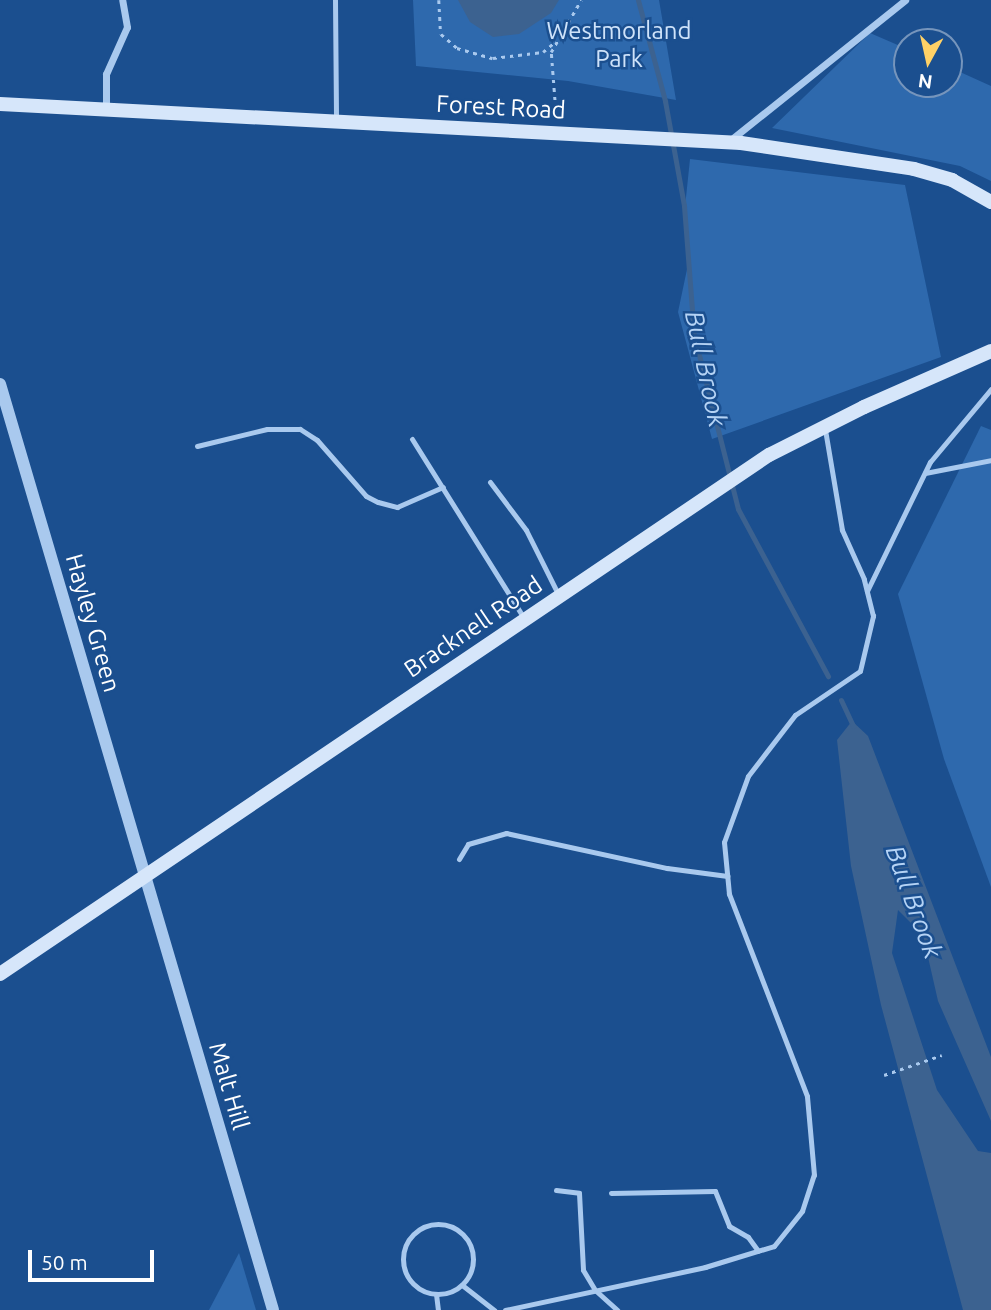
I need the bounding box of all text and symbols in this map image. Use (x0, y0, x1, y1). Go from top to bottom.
park label: Westmorland Park (546, 17, 692, 73)
north arrow (893, 28, 963, 98)
text: N (917, 70, 934, 94)
street label: Forest Road (436, 89, 566, 125)
water label: Bull Brook (678, 308, 734, 430)
street label: Hayley Green (60, 551, 126, 695)
street label: Bracknell Road (399, 570, 547, 684)
water label: Bull Brook (879, 841, 949, 963)
street label: Malt Hill (203, 1039, 255, 1133)
scale bar (32, 1236, 158, 1280)
text: 50 m (41, 1250, 88, 1274)

